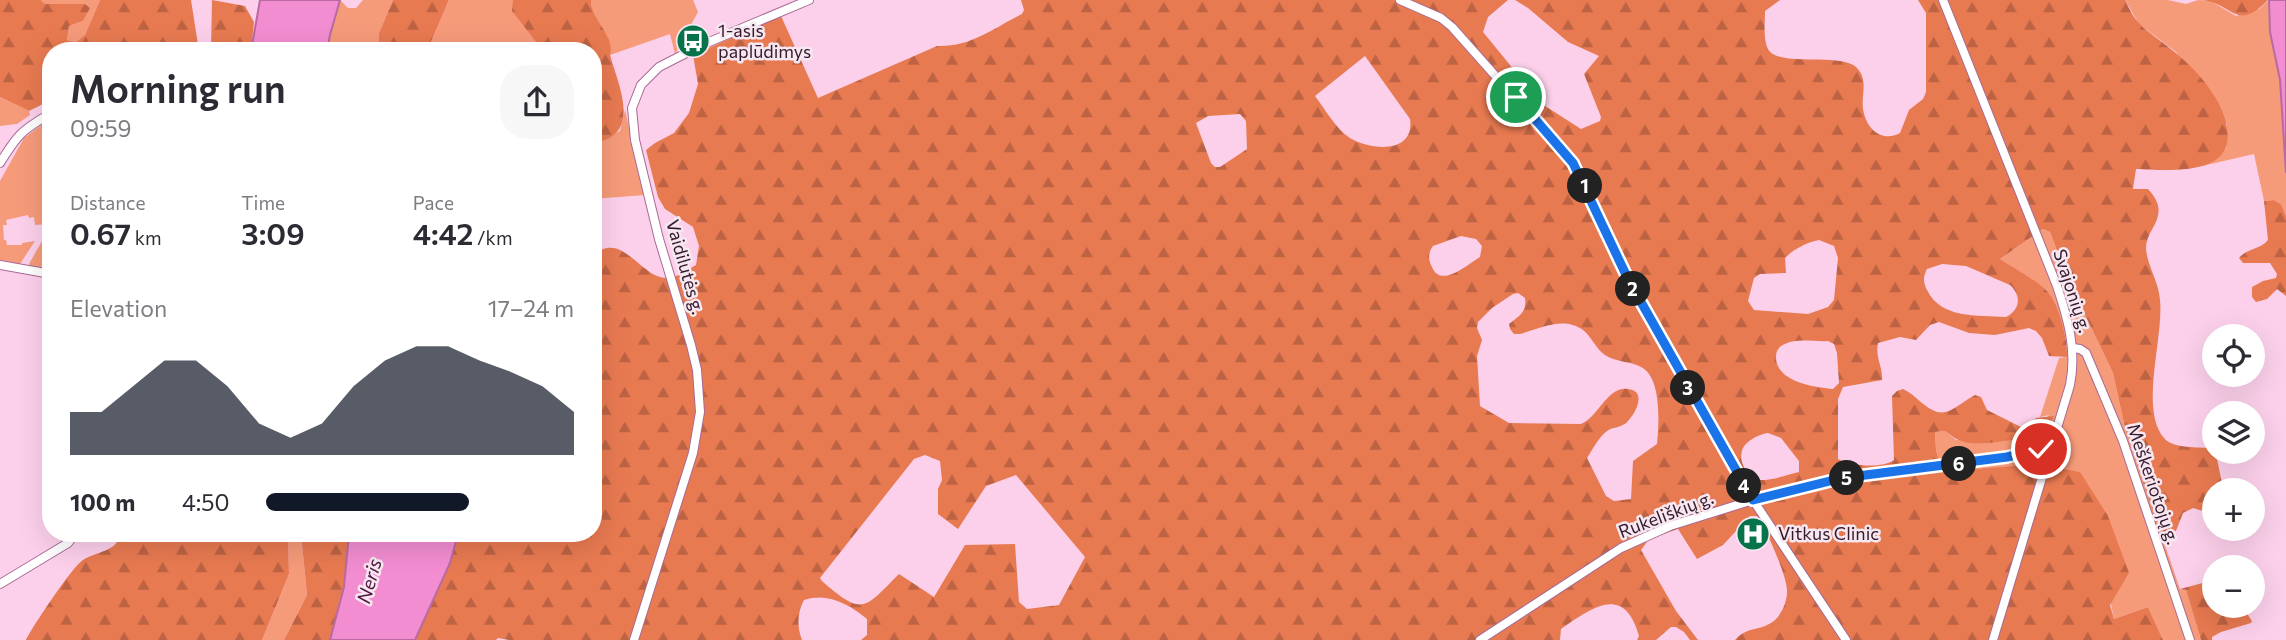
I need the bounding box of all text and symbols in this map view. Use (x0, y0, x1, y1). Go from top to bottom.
place label: 1-asis paplūdimys (718, 19, 811, 62)
bus stop icon: 1-asis paplūdimys (674, 22, 712, 60)
text: Morning run (70, 64, 286, 111)
button: share (500, 65, 574, 139)
pin (1486, 67, 1546, 127)
icon: arrive (1497, 78, 1535, 116)
text: 09:59 (70, 114, 132, 142)
pin: 1 (1568, 168, 1602, 204)
text: 1 (1580, 174, 1589, 197)
text: Distance (70, 191, 146, 214)
text: Time (241, 191, 285, 214)
text: Pace (413, 191, 454, 214)
text: 0.67 (70, 214, 131, 251)
text: 3:09 (241, 214, 305, 251)
text: 4:42 (413, 214, 473, 251)
street label: Vaidilutės g. (662, 217, 710, 317)
text: km (131, 226, 162, 249)
text: /km (473, 226, 512, 249)
street label: Svajonių g. (2049, 246, 2097, 335)
pin: 2 (1616, 272, 1650, 306)
text: 2 (1627, 277, 1638, 300)
text: Elevation (70, 294, 167, 322)
text: 17–24 m (488, 294, 574, 322)
map controls (2202, 324, 2265, 618)
button: locate (2202, 324, 2265, 387)
pin: 3 (1670, 370, 1706, 406)
text: 3 (1682, 376, 1693, 399)
button: layers (2202, 401, 2265, 464)
pin (2011, 419, 2071, 479)
street label: Meškeriotojų g. (2123, 420, 2185, 547)
icon: check (2022, 430, 2060, 468)
pin: 6 (1941, 447, 1976, 482)
text: 6 (1953, 452, 1964, 475)
pin: 5 (1829, 461, 1864, 496)
text: 5 (1841, 466, 1852, 489)
pin: 4 (1726, 468, 1762, 504)
text: 4 (1738, 474, 1749, 497)
button: + (2202, 478, 2265, 541)
street label: Rukeliškių g. (1615, 486, 1716, 542)
text: 100 m (70, 488, 135, 516)
text: 4:50 (182, 488, 229, 516)
hospital icon: Vitkus Clinic (1734, 515, 1772, 553)
place label: Vitkus Clinic (1778, 522, 1879, 544)
water label: Neris (351, 555, 386, 606)
button: − (2202, 555, 2265, 618)

